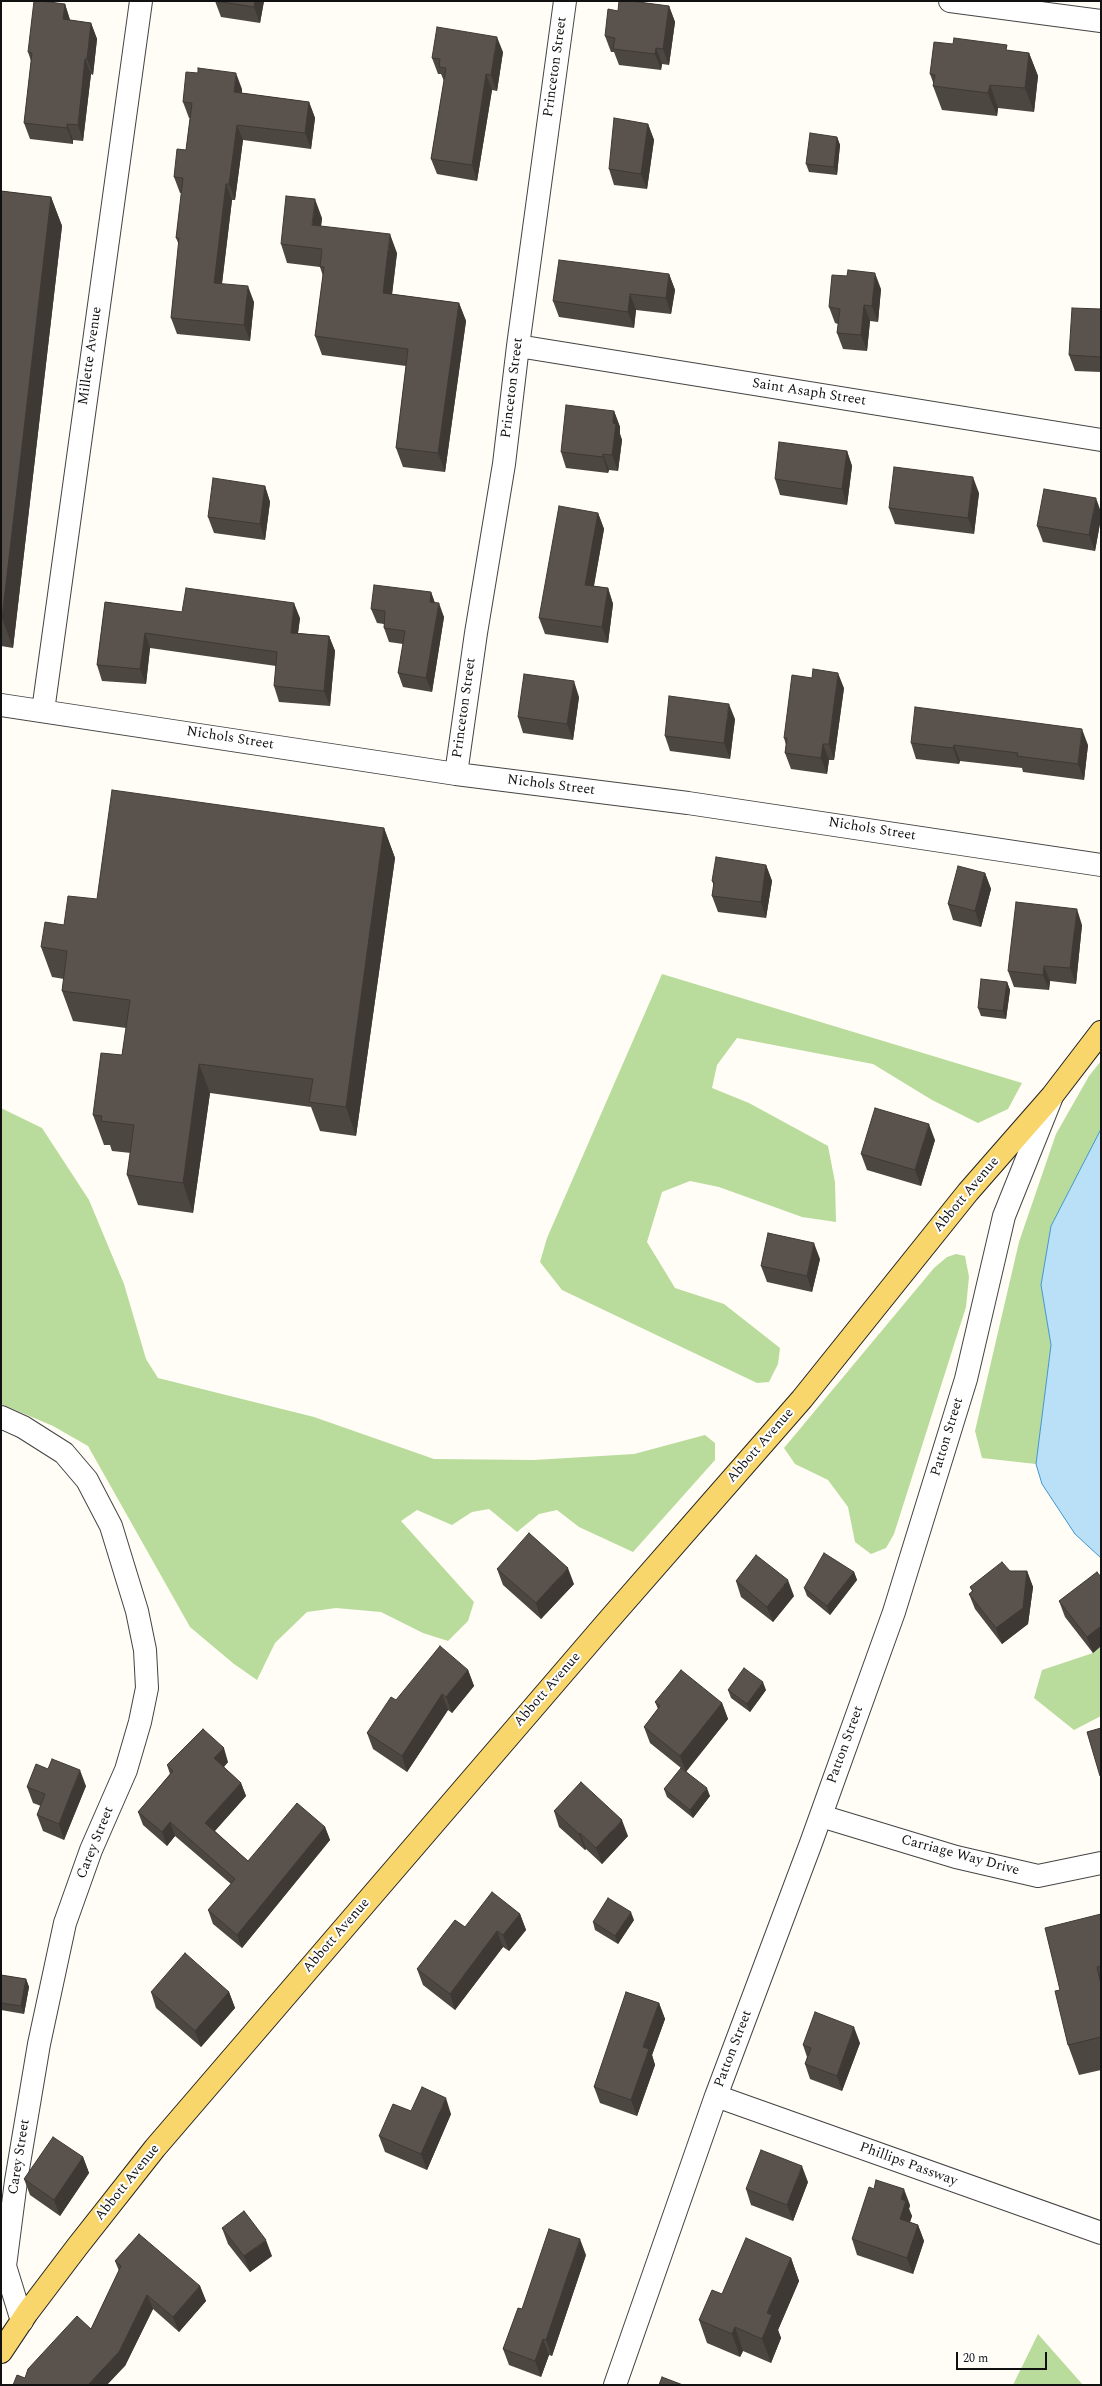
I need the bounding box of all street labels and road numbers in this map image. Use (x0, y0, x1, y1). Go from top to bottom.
street label: Princeton Street (541, 16, 571, 118)
street label: Millette Avenue (76, 306, 106, 406)
street label: Princeton Street (498, 337, 528, 439)
street label: Saint Asaph Street (751, 376, 867, 410)
street label: Princeton Street (450, 657, 480, 759)
street label: Nichols Street (185, 724, 275, 754)
street label: Nichols Street (506, 772, 596, 800)
street label: Nichols Street (827, 815, 917, 845)
street label: Abbott Avenue (931, 1154, 1003, 1236)
street label: Patton Street (928, 1396, 968, 1478)
street label: Abbott Avenue (724, 1405, 798, 1487)
street label: Abbott Avenue (511, 1649, 585, 1731)
street label: Patton Street (824, 1704, 868, 1786)
street label: Carey Street (74, 1804, 118, 1882)
street label: Carriage Way Drive (899, 1832, 1021, 1880)
street label: Abbott Avenue (300, 1895, 374, 1977)
street label: Patton Street (712, 2008, 756, 2090)
street label: Carey Street (6, 2118, 34, 2196)
street label: Phillips Passway (857, 2139, 959, 2191)
street label: Abbott Avenue (92, 2142, 164, 2224)

